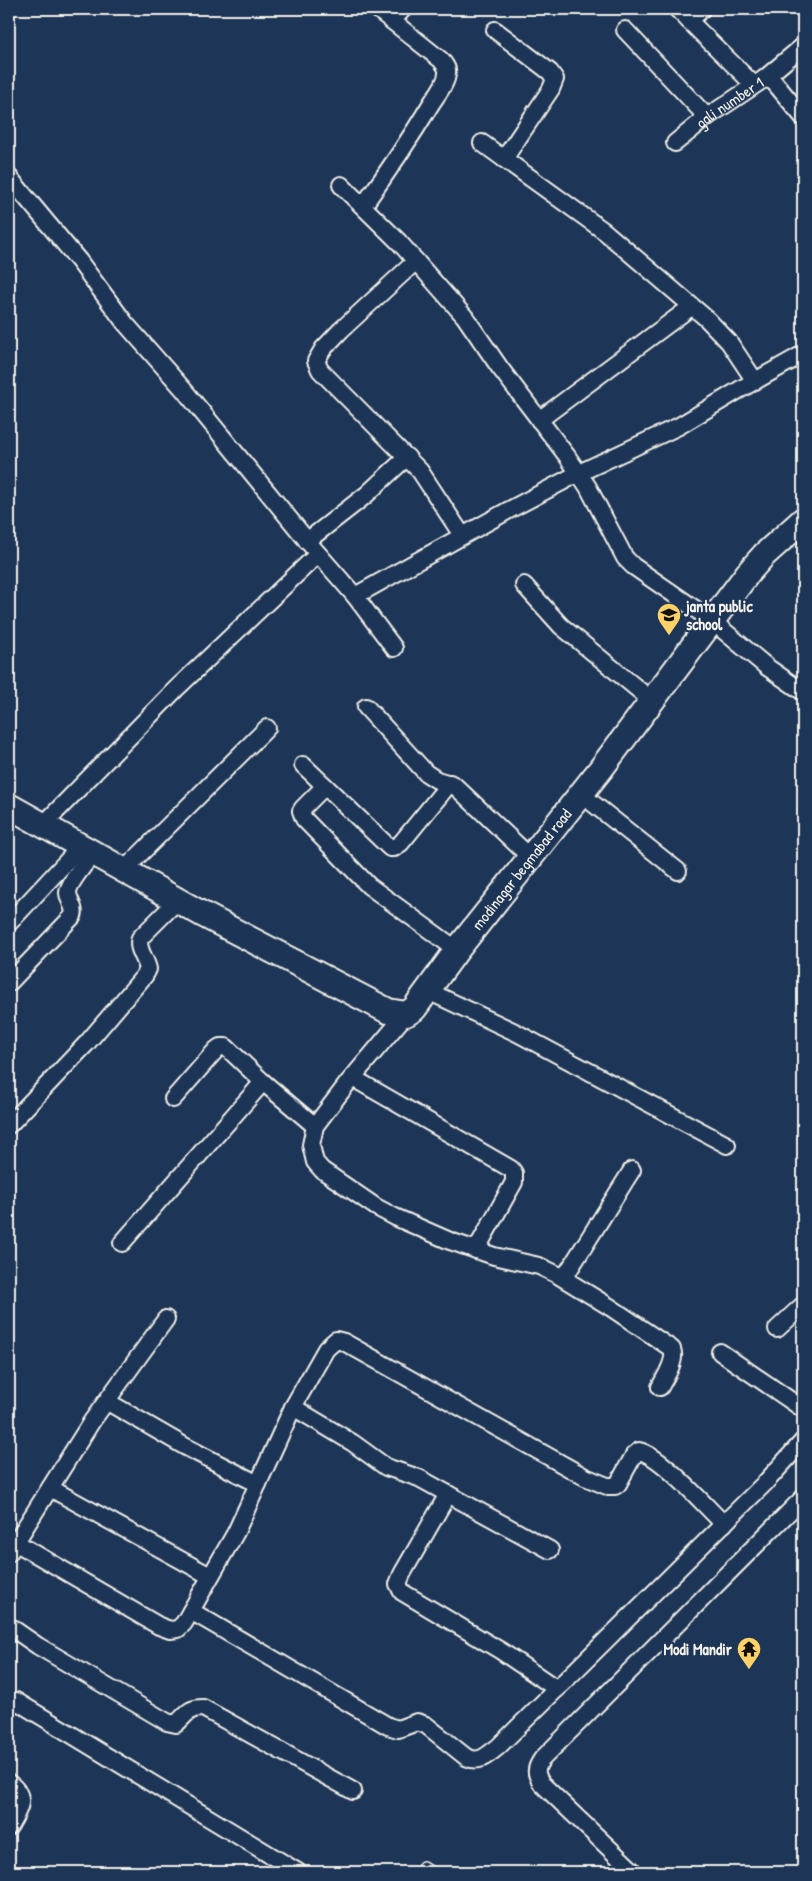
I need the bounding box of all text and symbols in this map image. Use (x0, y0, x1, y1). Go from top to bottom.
street label: gali number 1 (691, 71, 768, 133)
place label: janta public school (684, 595, 753, 635)
school or university icon: janta public school (656, 602, 682, 636)
street label: modinagar begmabad road (466, 804, 576, 934)
temple icon: Modi Mandir (736, 1636, 762, 1670)
place label: Modi Mandir (664, 1638, 733, 1660)

